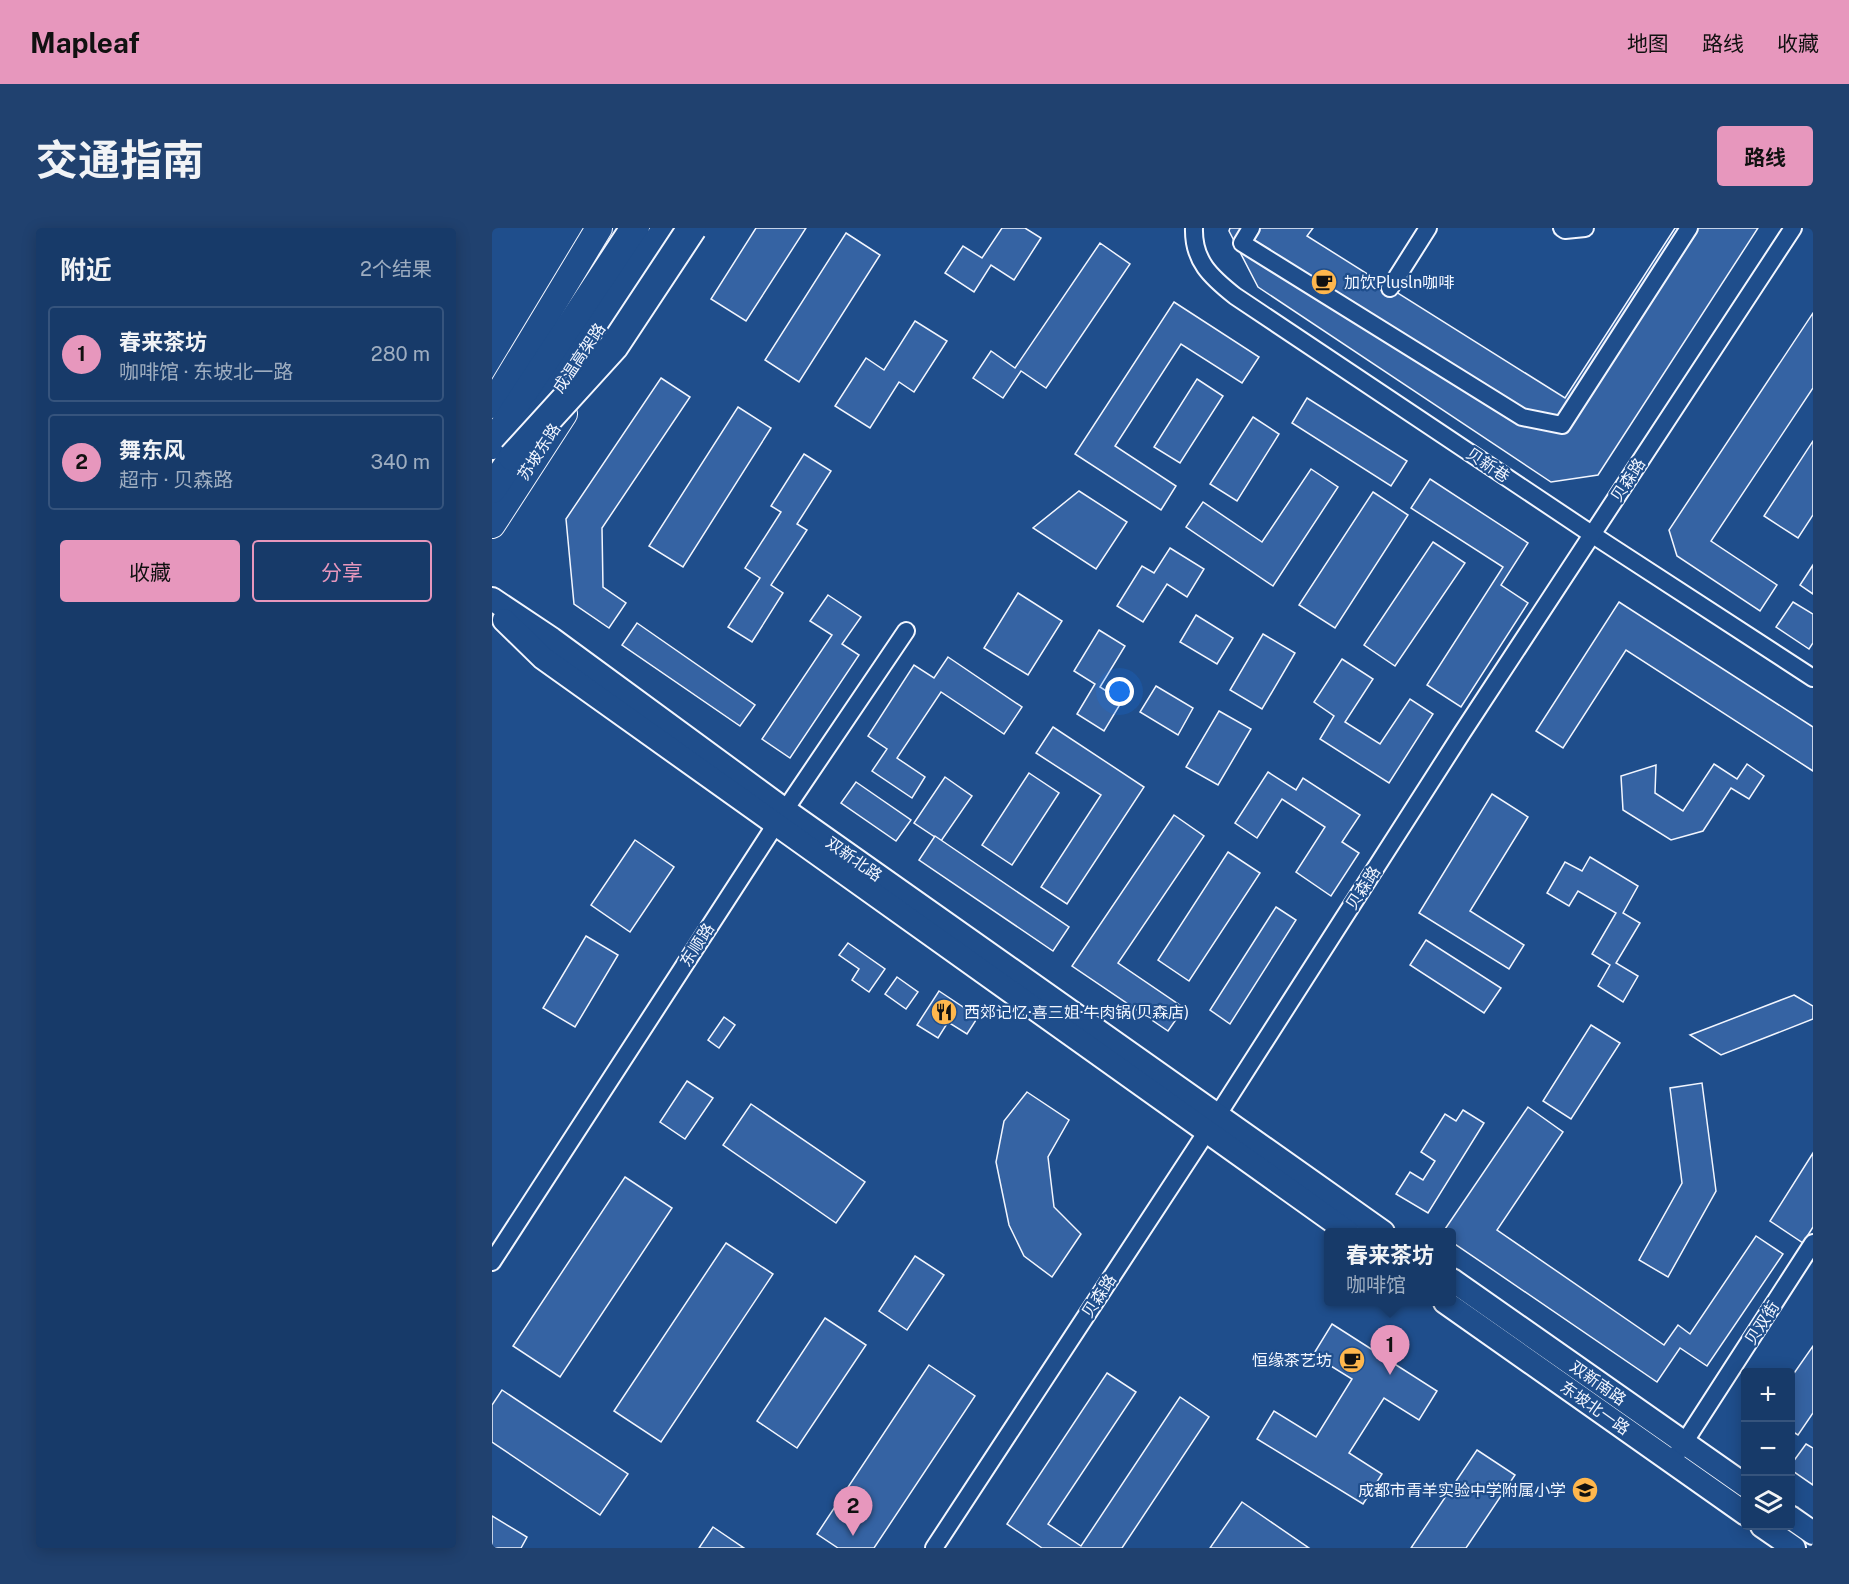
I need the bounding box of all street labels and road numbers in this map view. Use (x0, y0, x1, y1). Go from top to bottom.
street label: 成温高架路 (549, 320, 609, 396)
street label: 苏坡东路 (514, 420, 564, 484)
street label: 贝新巷 (1463, 444, 1513, 486)
street label: 贝森路 (1607, 455, 1649, 505)
street label: 双新北路 (822, 833, 886, 885)
street label: 贝森路 (1342, 863, 1384, 913)
street label: 东顺路 (676, 920, 718, 970)
street label: 贝森路 (1078, 1271, 1120, 1321)
street label: 贝双街 (1741, 1298, 1783, 1348)
street label: 双新南路 (1566, 1357, 1630, 1409)
street label: 东坡北一路 (1557, 1377, 1633, 1439)

